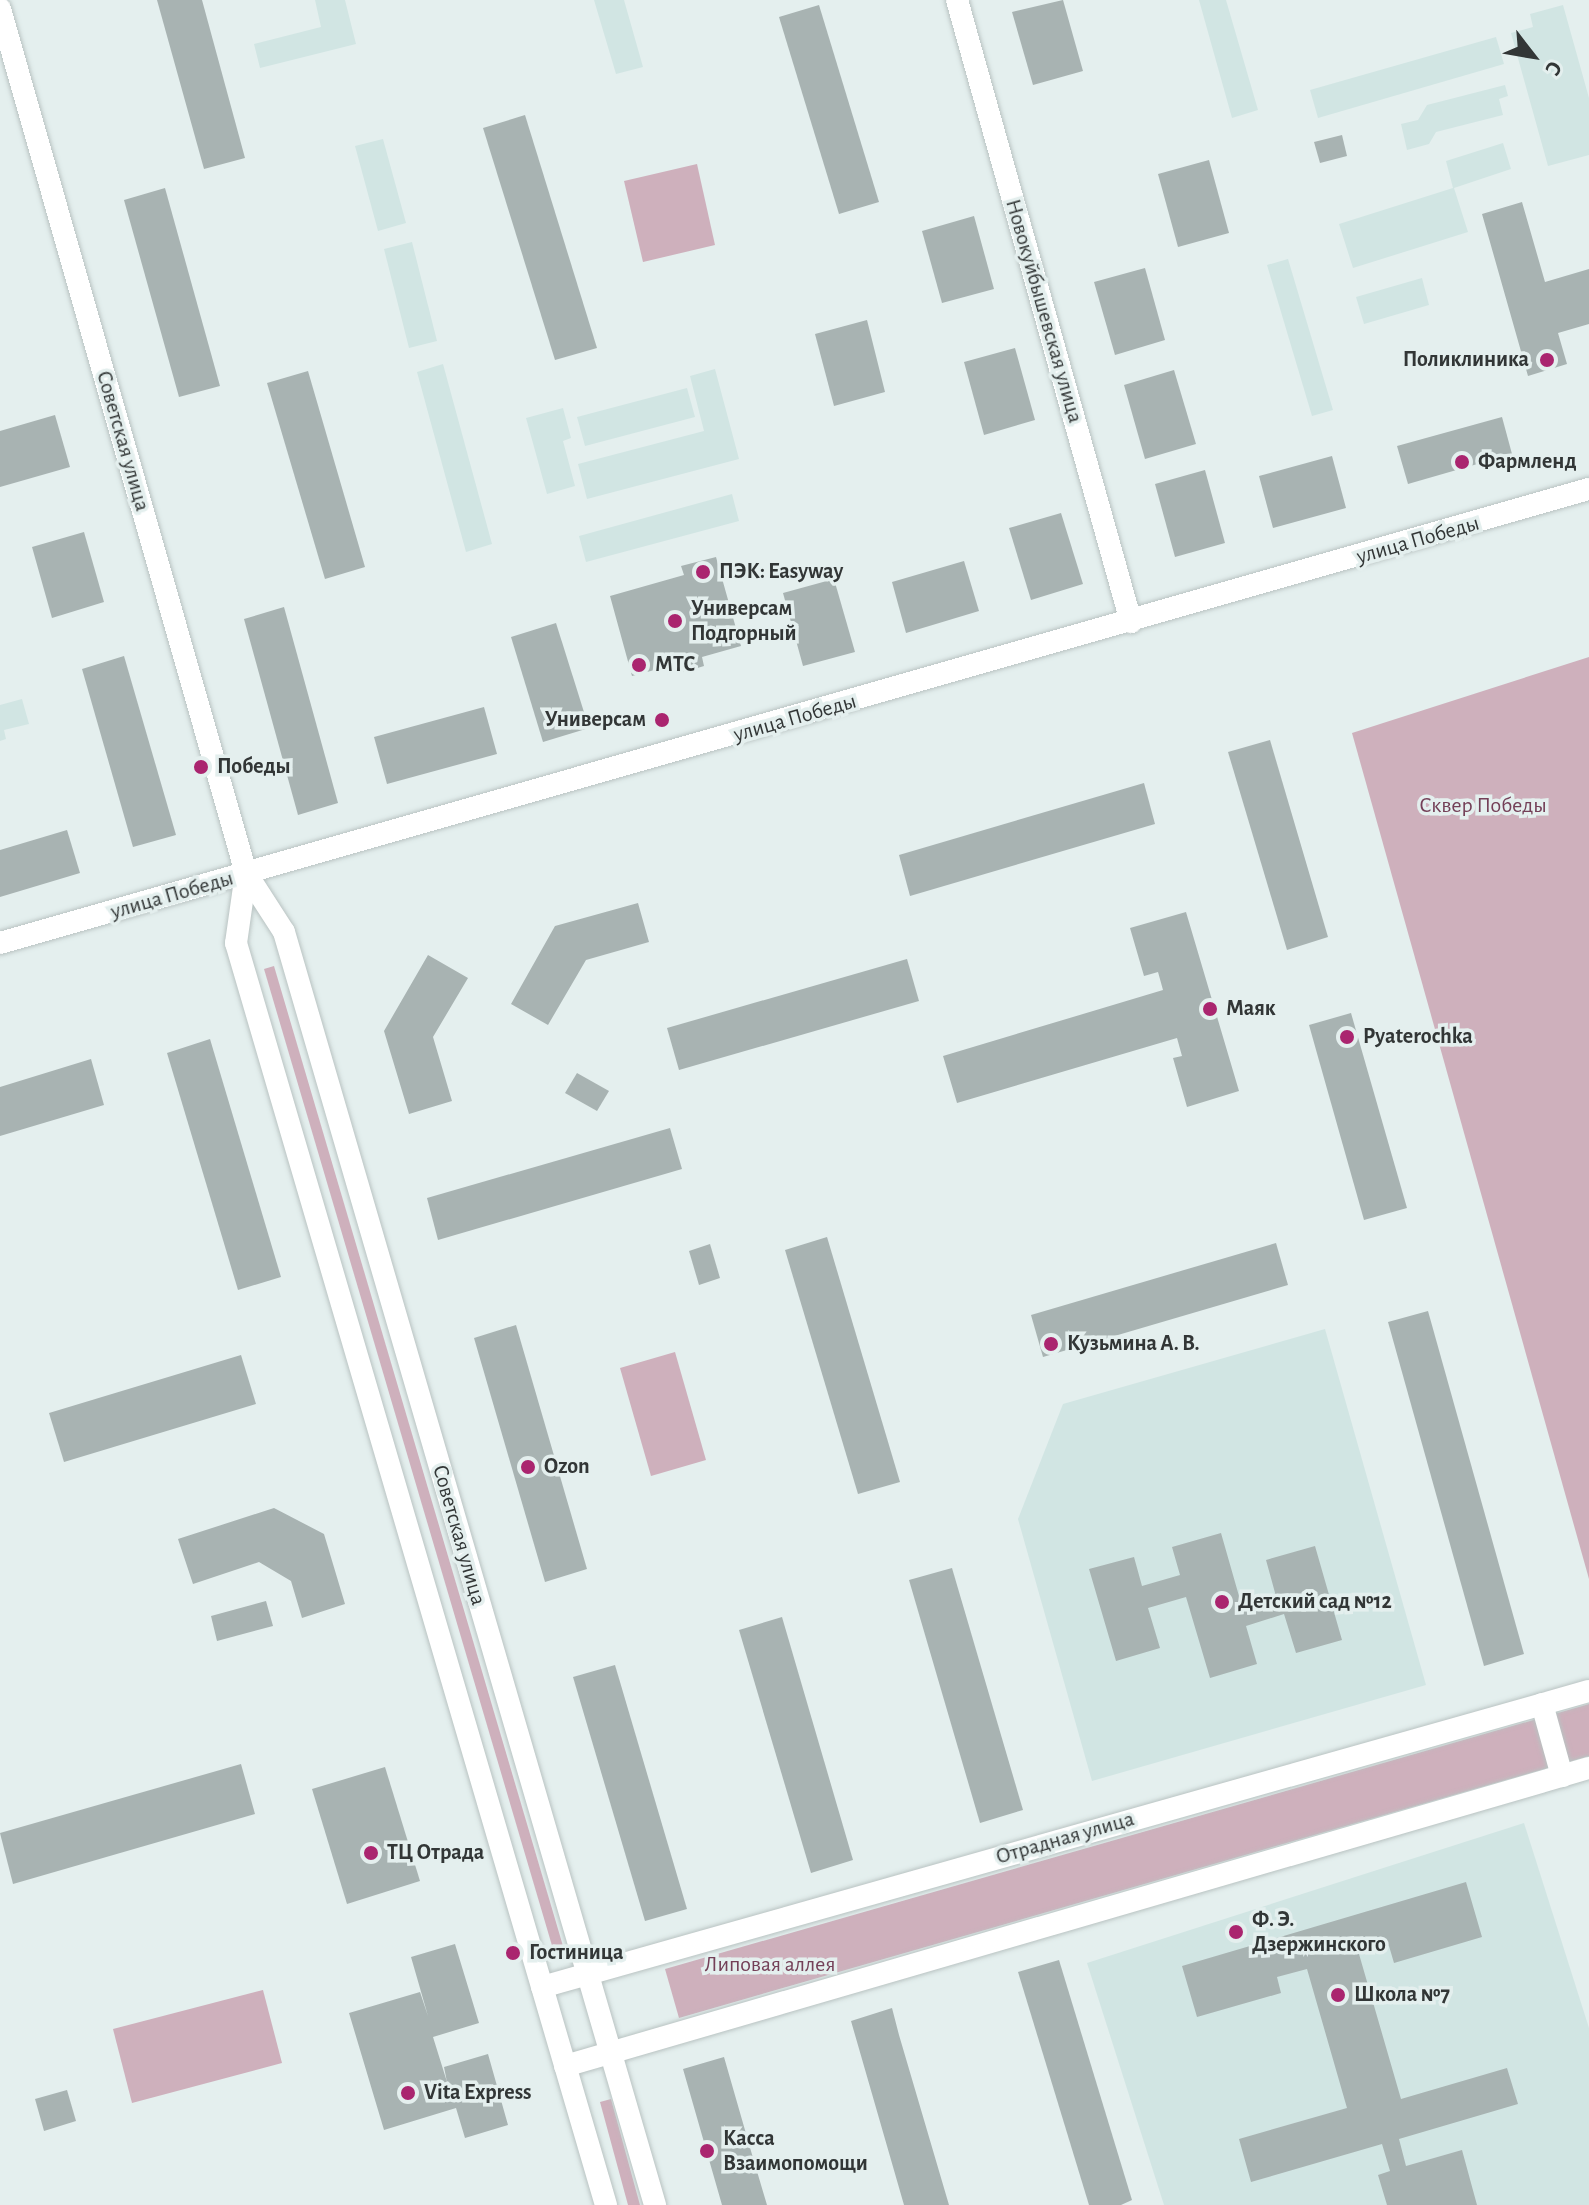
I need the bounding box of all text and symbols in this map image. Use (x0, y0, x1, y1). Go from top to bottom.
north arrow (1493, 16, 1573, 96)
text: С (1541, 57, 1566, 79)
street label: Новокуйбышевская улица (999, 196, 1089, 426)
place label: Поликлиника (1403, 347, 1529, 373)
marker: Поликлиника (1536, 349, 1558, 371)
street label: Советская улица (90, 368, 156, 514)
place label: Фармленд (1478, 449, 1577, 475)
marker: Фармленд (1453, 453, 1471, 471)
street label: улица Победы (1354, 510, 1482, 570)
place label: ПЭК: Easyway (719, 559, 843, 585)
marker: ПЭК: Easyway (694, 563, 712, 581)
place label: Универсам Подгорный (691, 595, 797, 646)
marker: Универсам Подгорный (666, 612, 684, 630)
place label: МТС (655, 652, 695, 678)
marker: МТС (630, 656, 648, 674)
street label: улица Победы (731, 688, 859, 748)
place label: Универсам (545, 707, 646, 733)
marker: Универсам (653, 711, 671, 729)
place label: Победы (217, 754, 291, 780)
marker: Победы (192, 758, 210, 776)
park label: Сквер Победы (1419, 793, 1547, 819)
street label: улица Победы (108, 865, 236, 925)
place label: Маяк (1226, 996, 1276, 1022)
marker: Маяк (1201, 1000, 1219, 1018)
place label: Pyaterochka (1363, 1024, 1473, 1050)
marker: Pyaterochka (1338, 1028, 1356, 1046)
place label: Кузьмина А. В. (1067, 1331, 1199, 1357)
marker: Кузьмина А. В. (1042, 1335, 1060, 1353)
place label: Ozon (544, 1454, 590, 1480)
marker: Ozon (519, 1458, 537, 1476)
street label: Советская улица (426, 1462, 492, 1608)
place label: Детский сад №12 (1238, 1589, 1392, 1615)
marker: Детский сад №12 (1213, 1593, 1231, 1611)
street label: Отрадная улица (993, 1806, 1137, 1870)
place label: ТЦ Отрада (387, 1840, 484, 1866)
marker: ТЦ Отрада (362, 1844, 380, 1862)
place label: Ф. Э. Дзержинского (1252, 1906, 1386, 1958)
marker: Ф. Э. Дзержинского (1227, 1923, 1245, 1941)
place label: Гостиница (529, 1940, 624, 1966)
marker: Гостиница (504, 1944, 522, 1962)
park label: Липовая аллея (705, 1952, 835, 1978)
place label: Школа №7 (1354, 1982, 1450, 2008)
marker: Школа №7 (1329, 1986, 1347, 2004)
place label: Vita Express (424, 2080, 532, 2106)
marker: Vita Express (399, 2084, 417, 2102)
place label: Касса Взаимопомощи (723, 2125, 868, 2176)
marker: Касса Взаимопомощи (698, 2142, 716, 2160)

